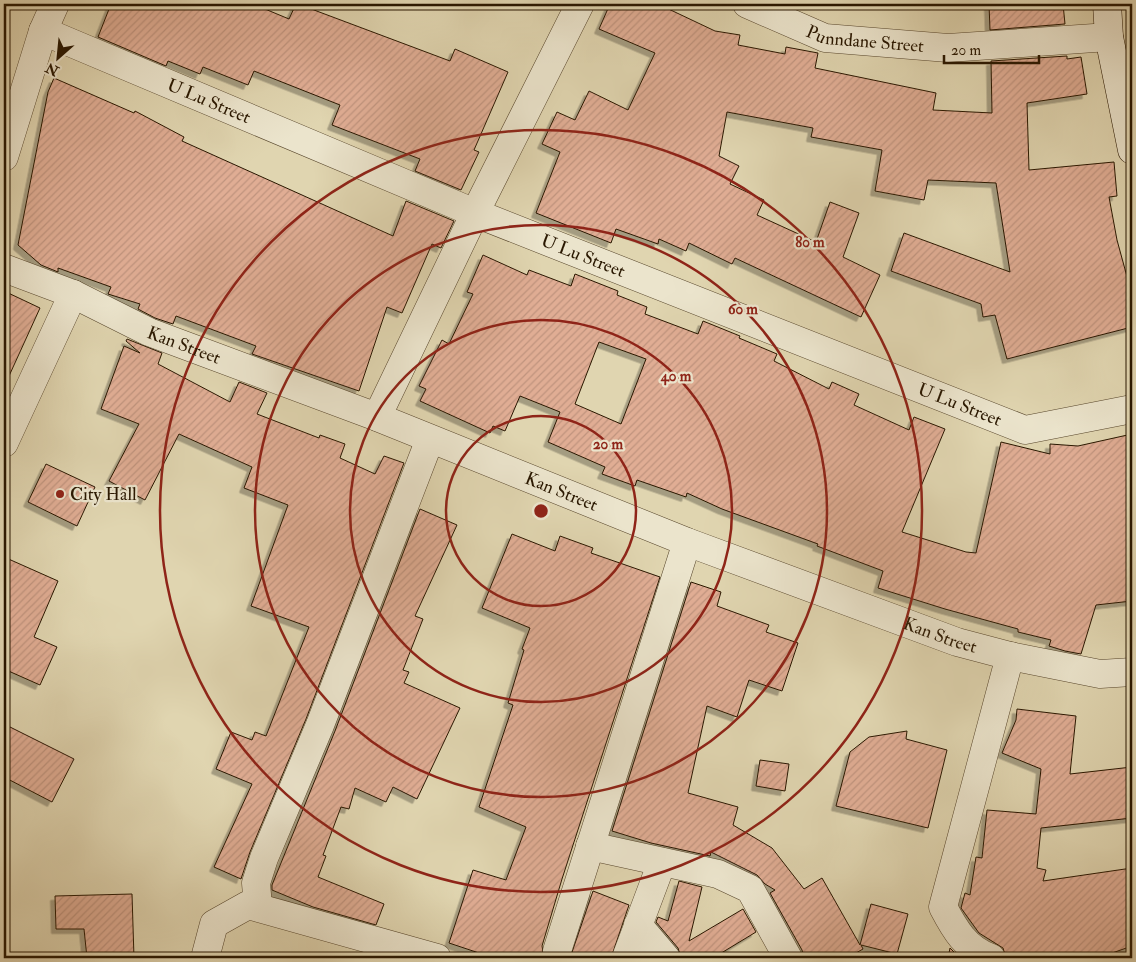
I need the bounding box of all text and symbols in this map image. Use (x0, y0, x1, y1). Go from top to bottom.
street label: Punndane Street (803, 20, 925, 58)
north arrow (32, 32, 82, 82)
scale bar (944, 32, 1038, 64)
text: 20 m (951, 41, 981, 60)
text: N (42, 59, 63, 80)
street label: U Lu Street (164, 73, 254, 129)
street label: U Lu Street (538, 229, 629, 283)
text: 80 m (795, 233, 825, 252)
text: 60 m (728, 300, 758, 319)
street label: Kan Street (144, 321, 224, 369)
text: 40 m (660, 367, 692, 386)
street label: U Lu Street (914, 377, 1005, 431)
text: 20 m (593, 435, 623, 454)
street label: Kan Street (522, 466, 601, 516)
place label: City Hall (70, 483, 137, 506)
marker: City Hall (54, 488, 66, 500)
centre of rings (532, 502, 550, 520)
street label: Kan Street (900, 612, 979, 658)

